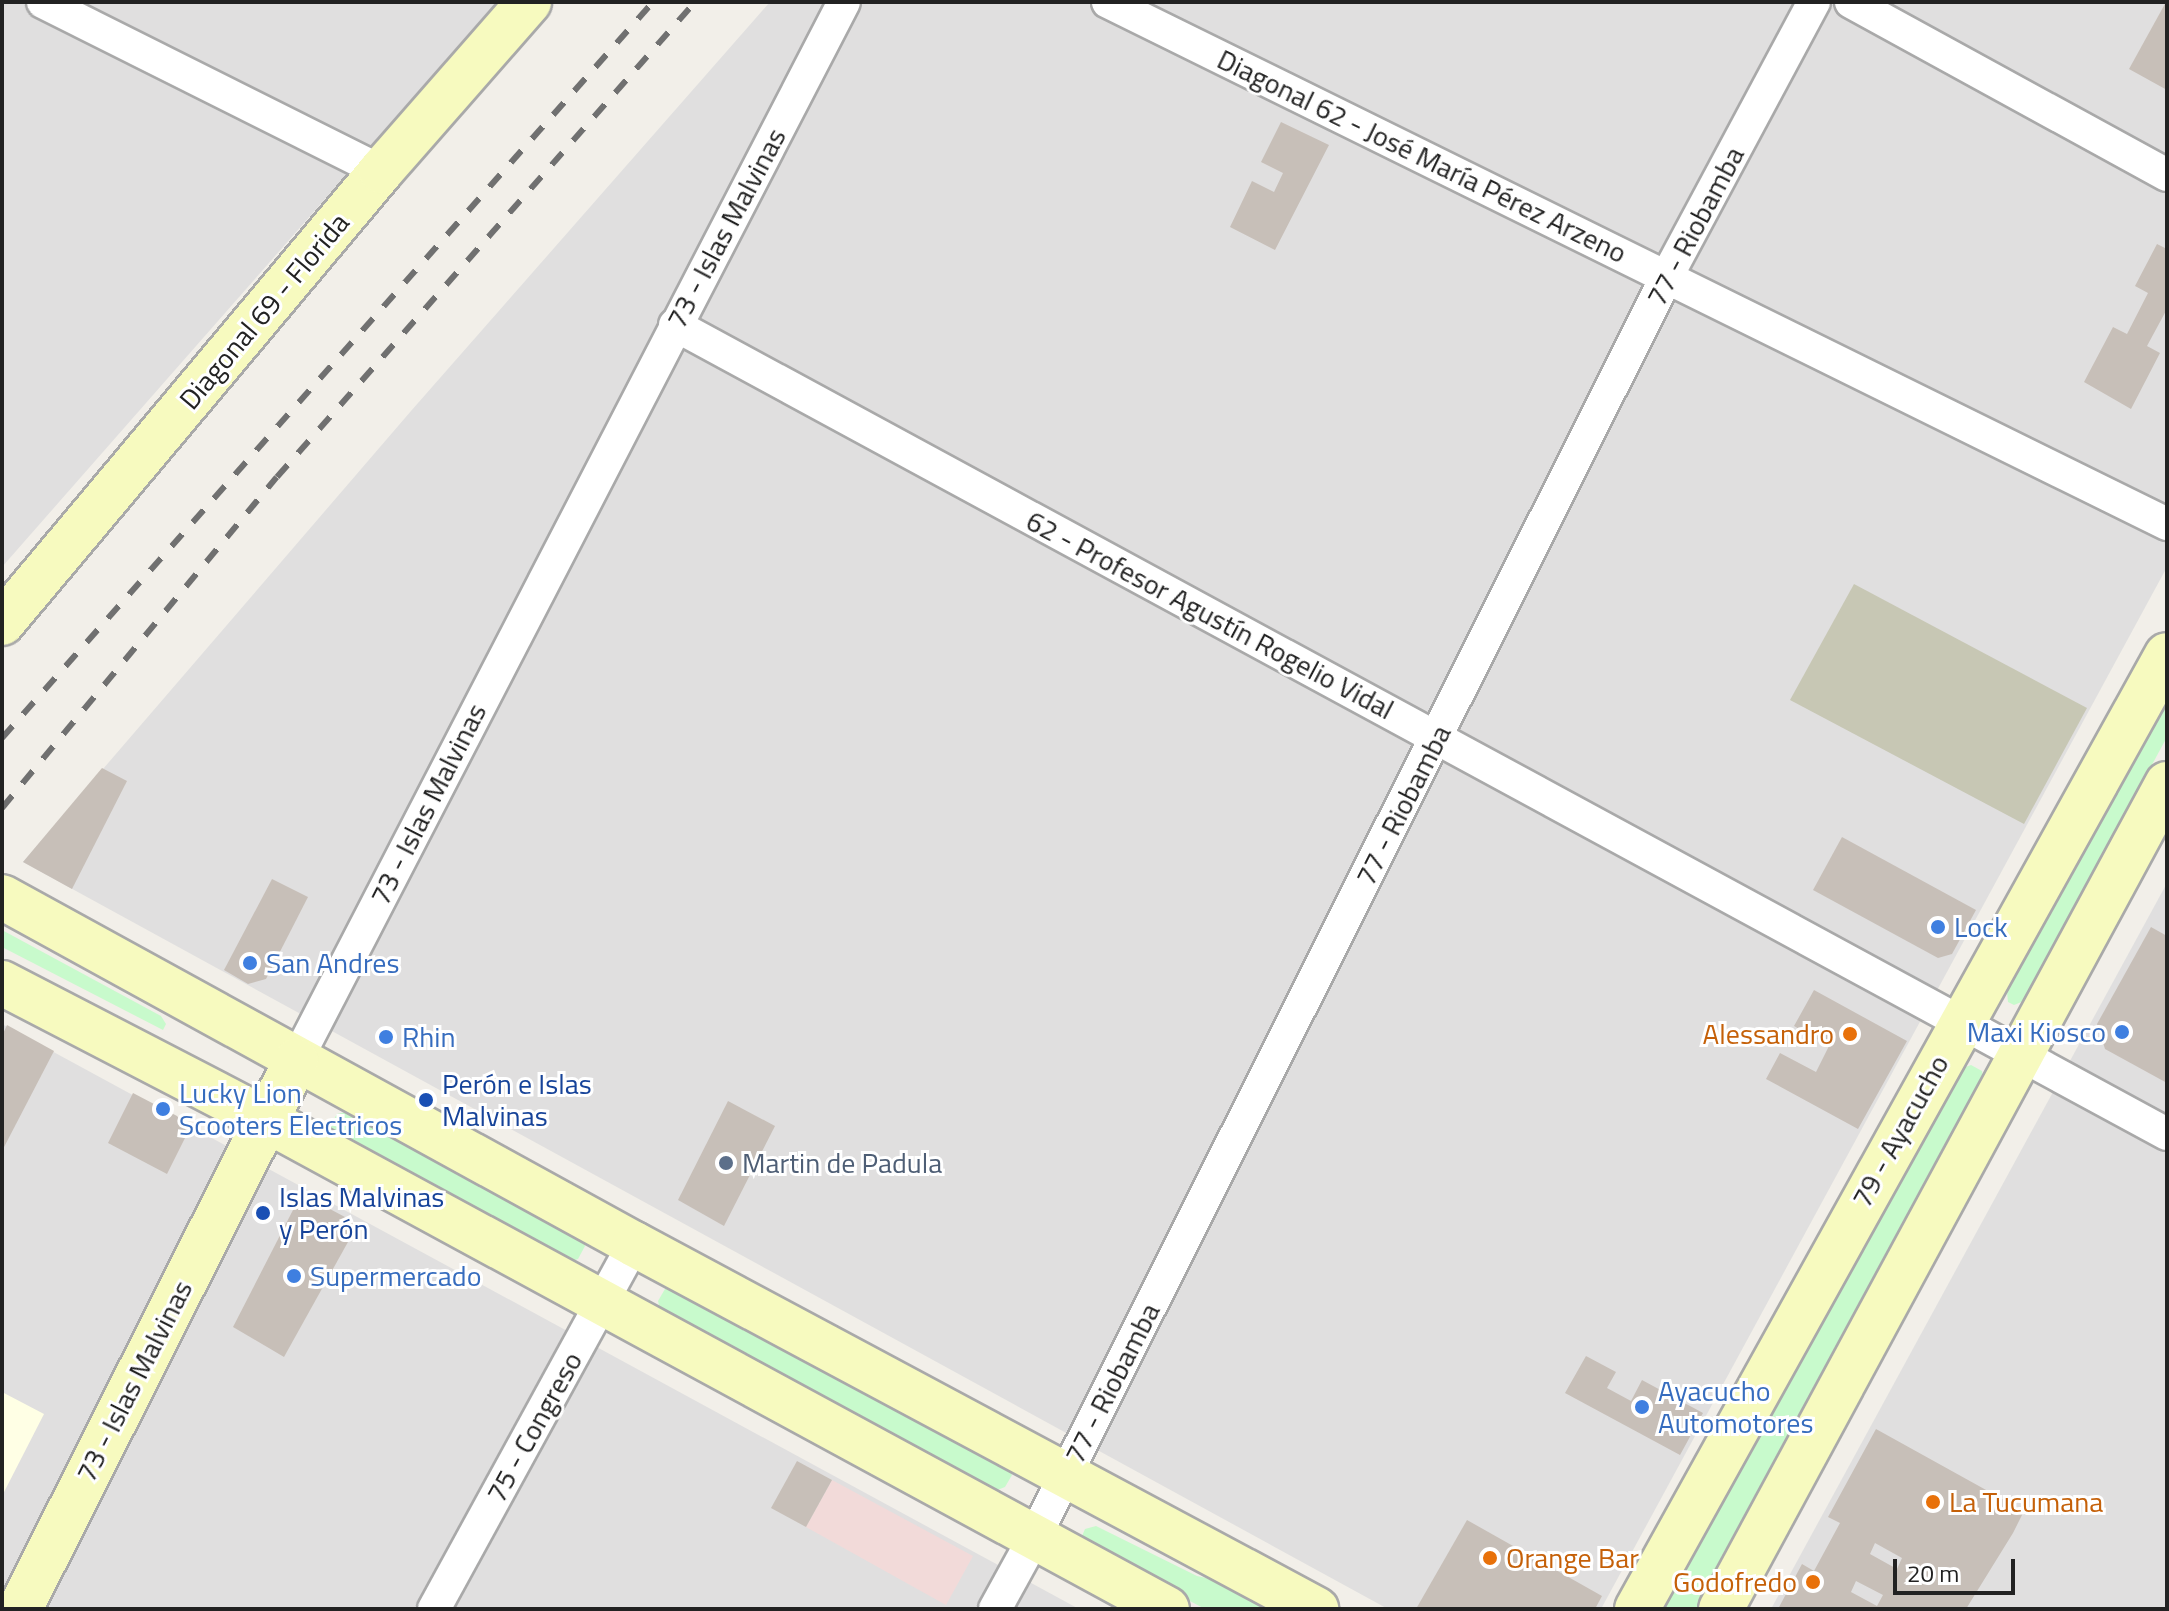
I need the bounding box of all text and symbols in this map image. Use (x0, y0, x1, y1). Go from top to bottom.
street label: Diagonal 62 - José María Pérez Arzeno (1212, 42, 1632, 270)
street label: 73 - Islas Malvinas (659, 122, 793, 334)
street label: 77 - Riobamba (1639, 141, 1751, 311)
street label: Diagonal 69 - Florida (172, 206, 356, 416)
street label: 62 - Profesor Agustín Rogelio Vidal (1021, 504, 1399, 726)
street label: 73 - Islas Malvinas (363, 698, 493, 910)
street label: 77 - Riobamba (1348, 719, 1458, 891)
place label: Lock (1954, 910, 2008, 944)
marker: Lock (1929, 918, 1947, 936)
place label: San Andres (266, 946, 400, 980)
marker: San Andres (241, 954, 259, 972)
place label: Maxi Kiosco (1967, 1015, 2106, 1049)
place label: Alessandro (1703, 1017, 1834, 1051)
place label: Rhin (402, 1020, 455, 1054)
marker: Maxi Kiosco (2113, 1023, 2131, 1041)
marker: Alessandro (1841, 1025, 1859, 1043)
marker: Rhin (377, 1028, 395, 1046)
street label: 79 - Ayacucho (1844, 1049, 1956, 1213)
place label: Perón e Islas Malvinas (442, 1067, 592, 1133)
place label: Lucky Lion Scooters Electricos (179, 1076, 402, 1142)
marker: Perón e Islas Malvinas (417, 1091, 435, 1109)
marker: Lucky Lion Scooters Electricos (154, 1100, 172, 1118)
place label: Martin de Padula (742, 1146, 942, 1180)
marker: Martin de Padula (717, 1154, 735, 1172)
place label: Islas Malvinas y Perón (279, 1180, 444, 1246)
marker: Islas Malvinas y Perón (254, 1204, 272, 1222)
place label: Supermercado (310, 1259, 481, 1293)
marker: Supermercado (285, 1267, 303, 1285)
street label: 73 - Islas Malvinas (69, 1275, 199, 1487)
street label: 77 - Riobamba (1057, 1297, 1167, 1469)
street label: 75 - Congreso (479, 1346, 589, 1508)
place label: Ayacucho Automotores (1658, 1374, 1813, 1440)
marker: Ayacucho Automotores (1633, 1398, 1651, 1416)
place label: La Tucumana (1949, 1485, 2103, 1519)
marker: La Tucumana (1924, 1493, 1942, 1511)
place label: Orange Bar (1506, 1541, 1639, 1575)
scale bar (1897, 1543, 2019, 1593)
marker: Orange Bar (1481, 1549, 1499, 1567)
text: 20 m (1907, 1555, 1959, 1591)
place label: Godofredo (1673, 1565, 1797, 1599)
marker: Godofredo (1804, 1573, 1822, 1591)

